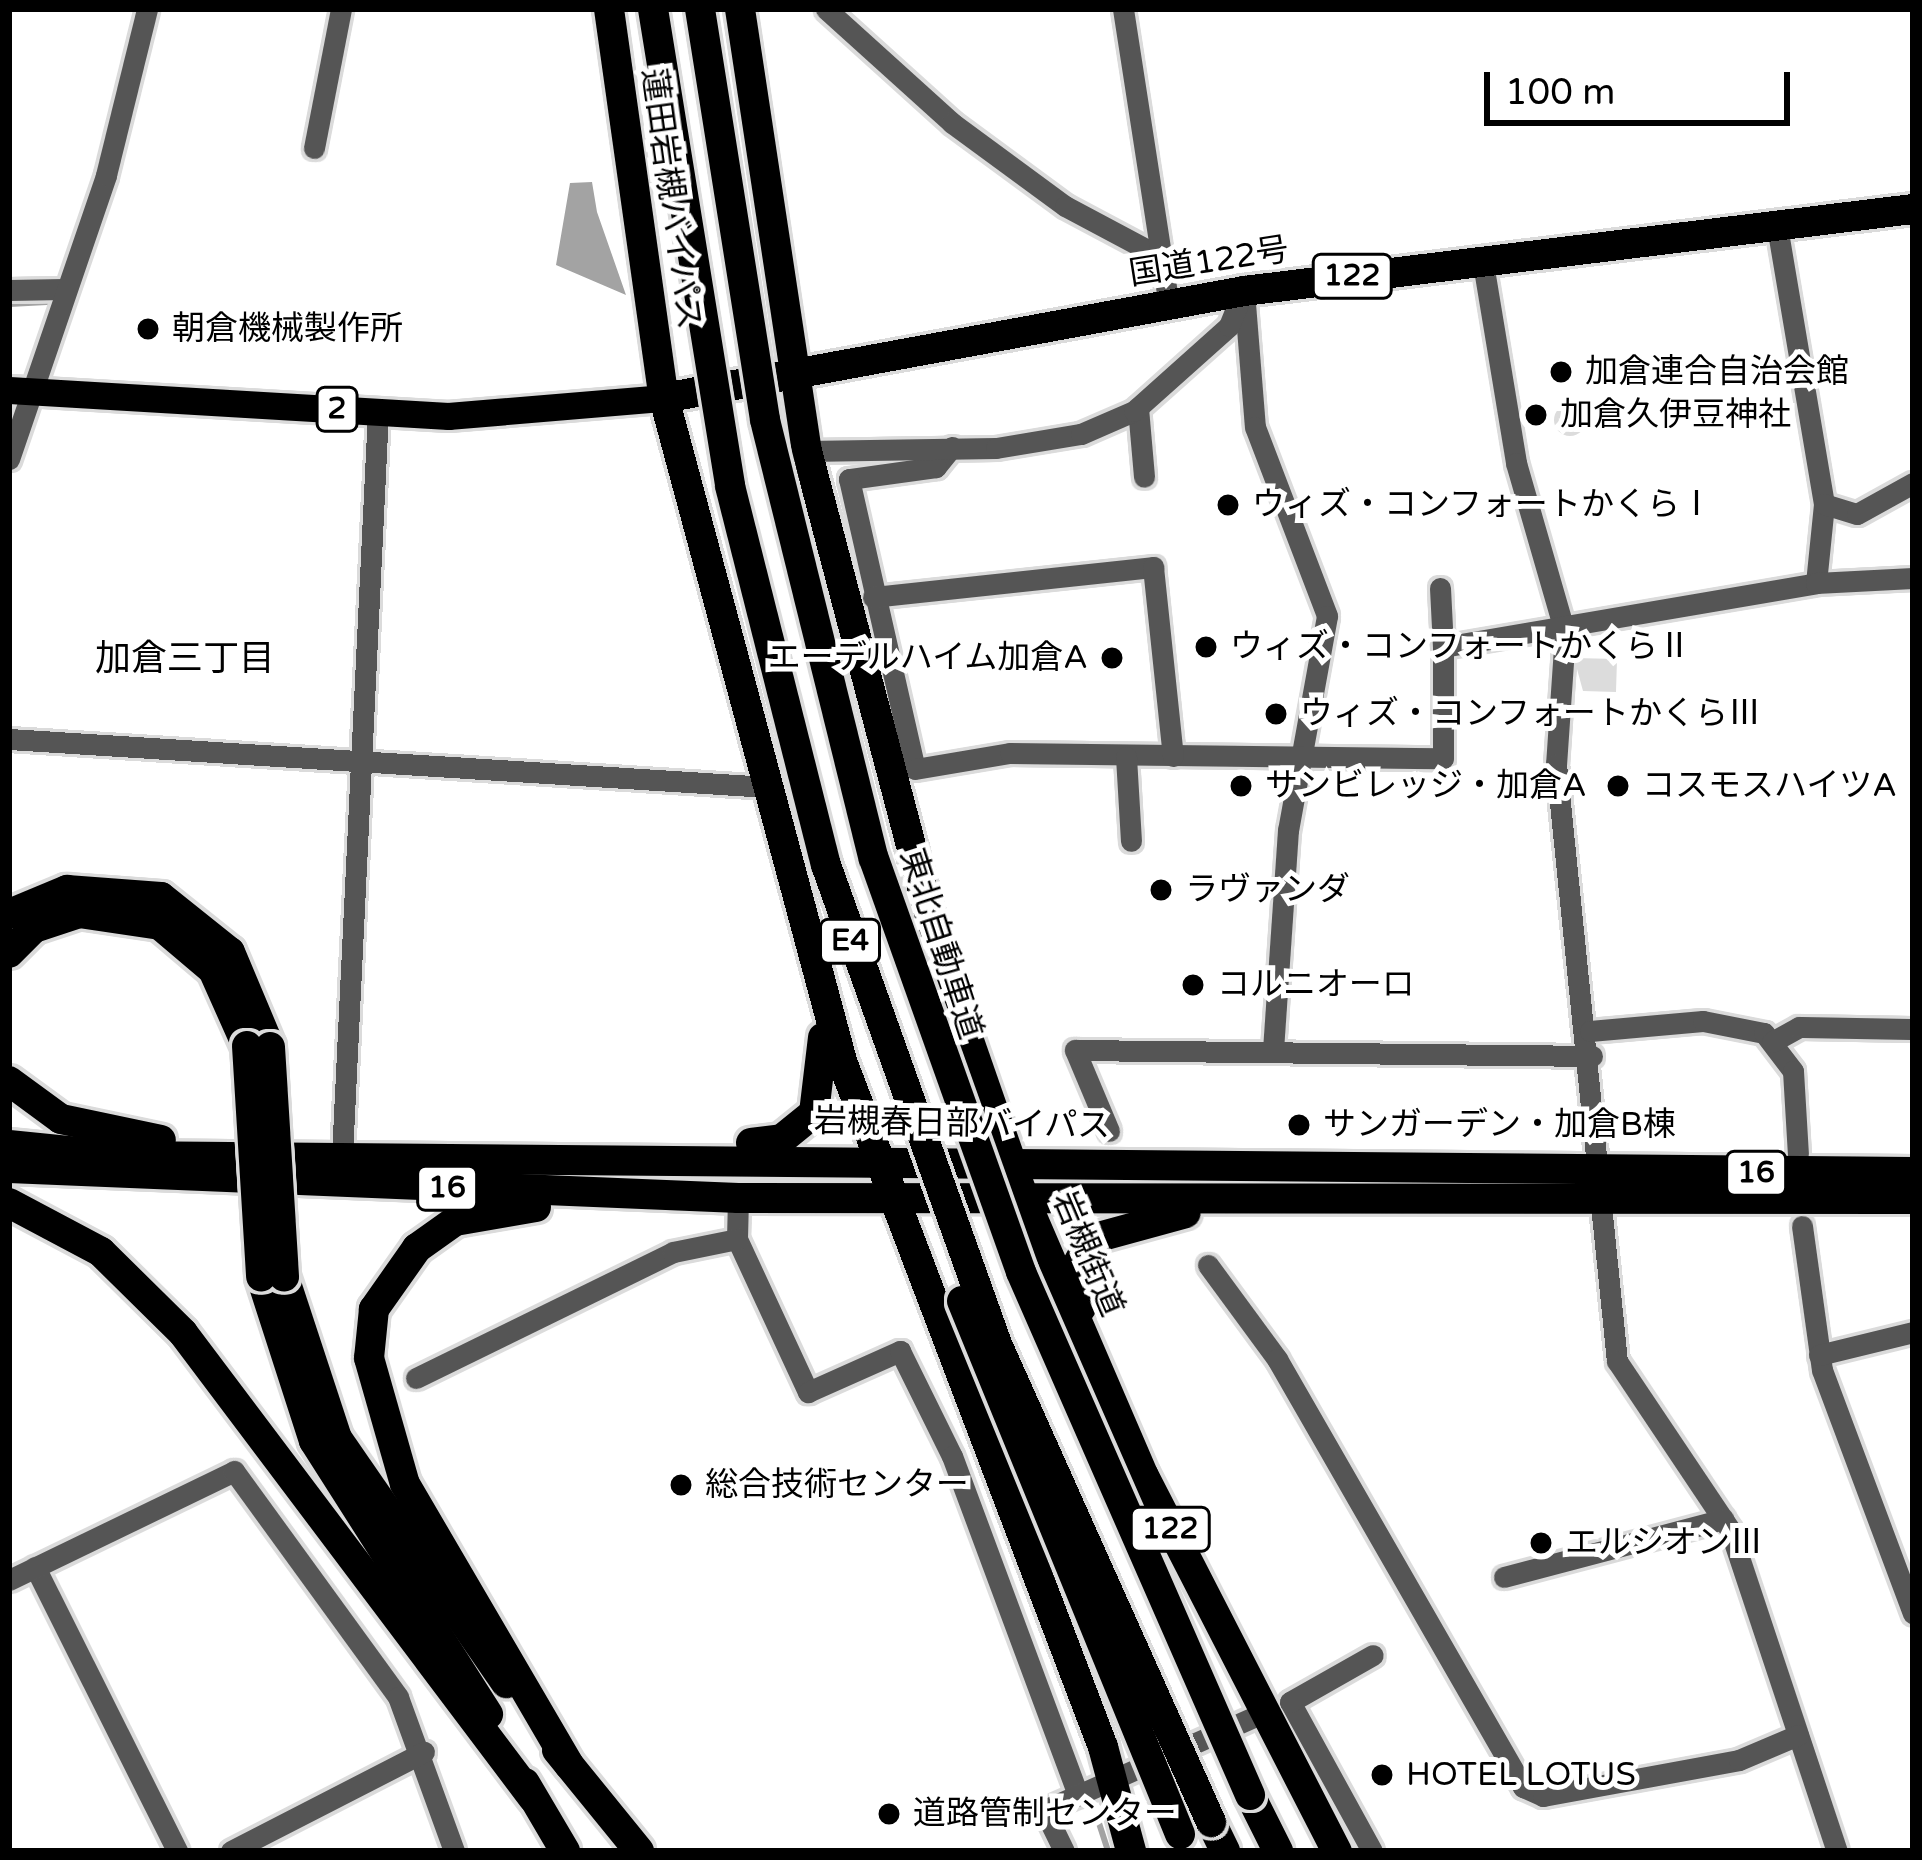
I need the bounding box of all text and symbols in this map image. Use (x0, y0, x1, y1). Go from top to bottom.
scale bar (1490, 48, 1796, 122)
street label: 蓮田岩槻バイパス (633, 66, 709, 332)
text: 100 m (1505, 71, 1615, 114)
street label: 国道122号 (1126, 230, 1292, 294)
road number: 122 (1310, 252, 1394, 300)
place label: 朝倉機械製作所 (172, 309, 403, 349)
marker: 朝倉機械製作所 (135, 316, 161, 342)
place label: 加倉連合自治会館 (1585, 352, 1849, 392)
marker: 加倉連合自治会館 (1548, 359, 1574, 385)
road number: 2 (313, 385, 361, 433)
place label: 加倉久伊豆神社 (1560, 395, 1791, 435)
marker: 加倉久伊豆神社 (1523, 402, 1549, 428)
place label: ウィズ・コンフォートかくらⅠ (1252, 485, 1714, 525)
marker: ウィズ・コンフォートかくらⅠ (1215, 492, 1241, 518)
place label: ウィズ・コンフォートかくらⅡ (1230, 627, 1692, 667)
marker: ウィズ・コンフォートかくらⅡ (1193, 634, 1219, 660)
district label: 加倉三丁目 (95, 637, 275, 681)
place label: エーデルハイム加倉A (766, 638, 1088, 678)
marker: エーデルハイム加倉A (1099, 645, 1125, 671)
place label: ウィズ・コンフォートかくらⅢ (1300, 694, 1762, 734)
marker: ウィズ・コンフォートかくらⅢ (1263, 701, 1289, 727)
place label: サンビレッジ・加倉A (1265, 766, 1587, 806)
place label: コスモスハイツA (1642, 766, 1898, 806)
marker: サンビレッジ・加倉A (1228, 773, 1254, 799)
marker: コスモスハイツA (1605, 773, 1631, 799)
street label: 東北自動車道 (892, 844, 990, 1044)
place label: ラヴァンダ (1185, 870, 1350, 910)
marker: ラヴァンダ (1148, 877, 1174, 903)
road number: E4 (817, 917, 883, 965)
place label: コルニオーロ (1217, 965, 1415, 1005)
marker: コルニオーロ (1180, 972, 1206, 998)
street label: 岩槻春日部バイパス (813, 1102, 1111, 1146)
place label: サンガーデン・加倉B棟 (1323, 1105, 1676, 1145)
marker: サンガーデン・加倉B棟 (1286, 1112, 1312, 1138)
road number: 16 (1723, 1149, 1789, 1197)
road number: 16 (414, 1164, 480, 1212)
street label: 岩槻街道 (1044, 1186, 1132, 1322)
place label: 総合技術センター (705, 1465, 969, 1505)
marker: 総合技術センター (668, 1472, 694, 1498)
road number: 122 (1128, 1505, 1212, 1553)
place label: エルシオンⅢ (1565, 1523, 1763, 1563)
marker: エルシオンⅢ (1528, 1530, 1554, 1556)
place label: HOTEL LOTUS (1406, 1755, 1636, 1795)
marker: HOTEL LOTUS (1369, 1762, 1395, 1788)
place label: 道路管制センター (913, 1794, 1177, 1834)
marker: 道路管制センター (876, 1801, 902, 1827)

